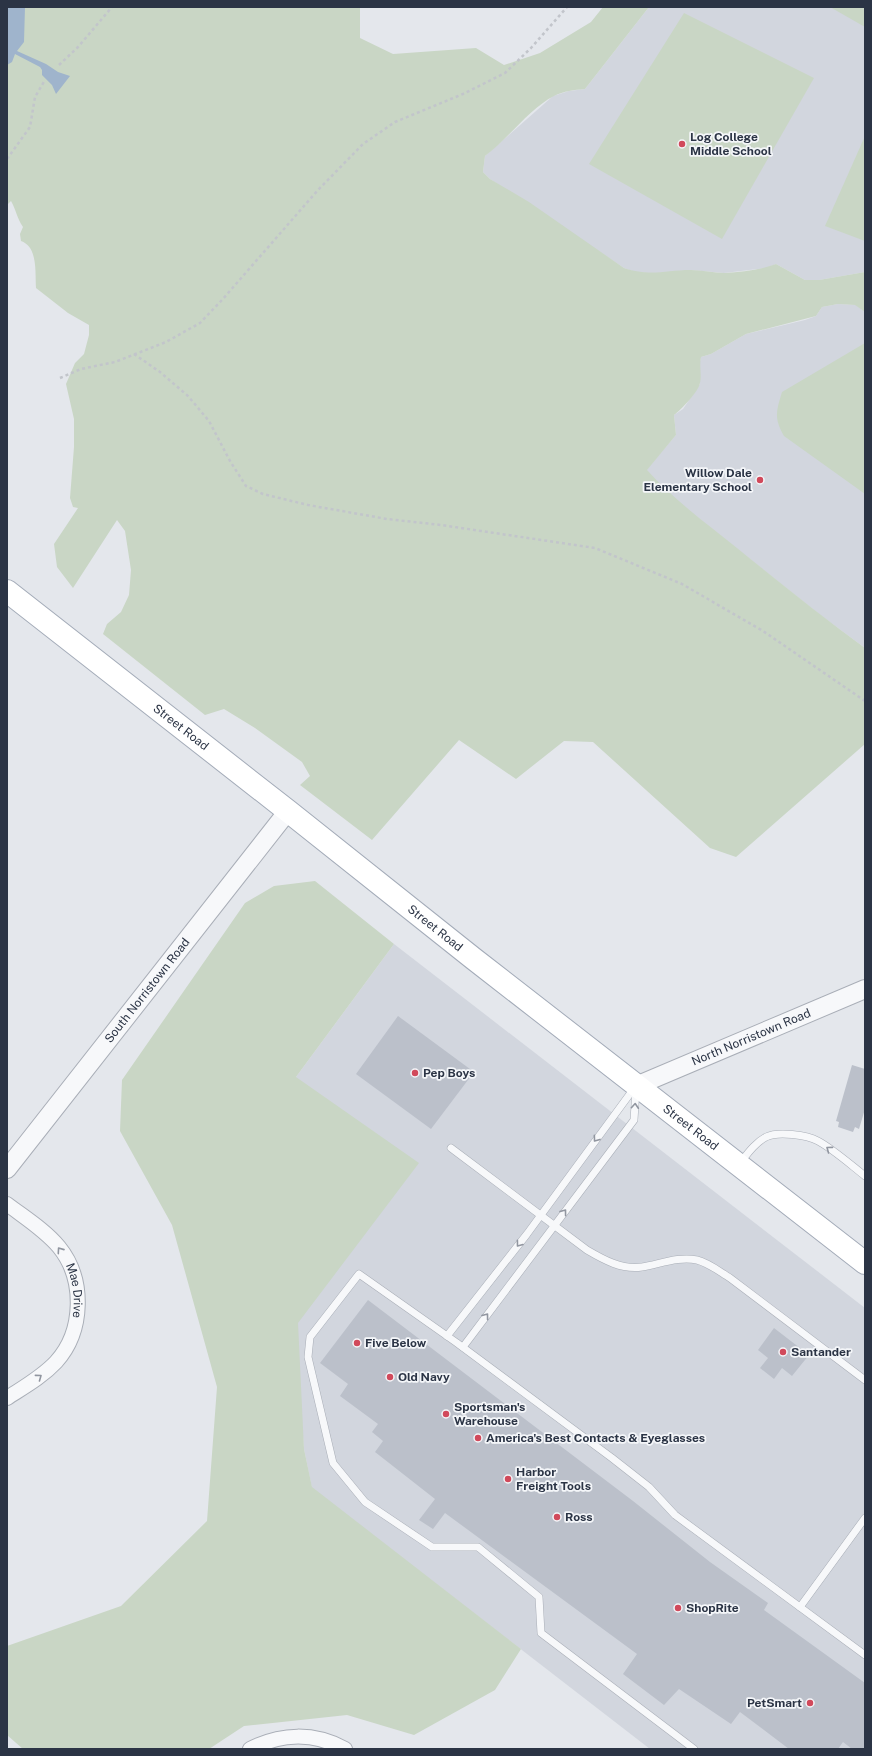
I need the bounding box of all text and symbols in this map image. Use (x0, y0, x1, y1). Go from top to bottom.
place label: Log College Middle School (690, 130, 772, 158)
marker: Log College Middle School (677, 139, 687, 149)
place label: Willow Dale Elementary School (644, 466, 752, 494)
marker: Willow Dale Elementary School (755, 475, 765, 485)
street label: Street Road (151, 701, 212, 753)
street label: Street Road (405, 902, 466, 954)
street label: South Norristown Road (102, 935, 193, 1046)
street label: North Norristown Road (690, 1006, 813, 1069)
place label: Pep Boys (423, 1066, 475, 1080)
marker: Pep Boys (410, 1068, 420, 1078)
street label: Street Road (660, 1102, 721, 1153)
one-way arrow (630, 1103, 639, 1109)
one-way arrow (594, 1135, 601, 1142)
one-way arrow (827, 1147, 834, 1154)
one-way arrow (560, 1210, 567, 1217)
one-way arrow (516, 1240, 524, 1247)
one-way arrow (58, 1247, 65, 1254)
street label: Mae Drive (63, 1261, 85, 1319)
one-way arrow (482, 1314, 489, 1321)
place label: Five Below (365, 1336, 427, 1350)
marker: Five Below (352, 1338, 362, 1348)
place label: Santander (791, 1345, 851, 1359)
marker: Santander (778, 1347, 788, 1357)
place label: Old Navy (398, 1370, 450, 1384)
marker: Old Navy (385, 1372, 395, 1382)
one-way arrow (35, 1375, 42, 1382)
place label: Sportsman's Warehouse (454, 1400, 525, 1428)
marker: Sportsman's Warehouse (441, 1409, 451, 1419)
place label: America's Best Contacts & Eyeglasses (486, 1431, 705, 1445)
marker: America's Best Contacts & Eyeglasses (473, 1433, 483, 1443)
place label: Harbor Freight Tools (516, 1465, 591, 1493)
marker: Harbor Freight Tools (503, 1474, 513, 1484)
place label: Ross (565, 1510, 593, 1524)
marker: Ross (552, 1512, 562, 1522)
place label: ShopRite (686, 1601, 739, 1615)
marker: ShopRite (673, 1603, 683, 1613)
place label: PetSmart (747, 1696, 802, 1710)
marker: PetSmart (805, 1698, 815, 1708)

